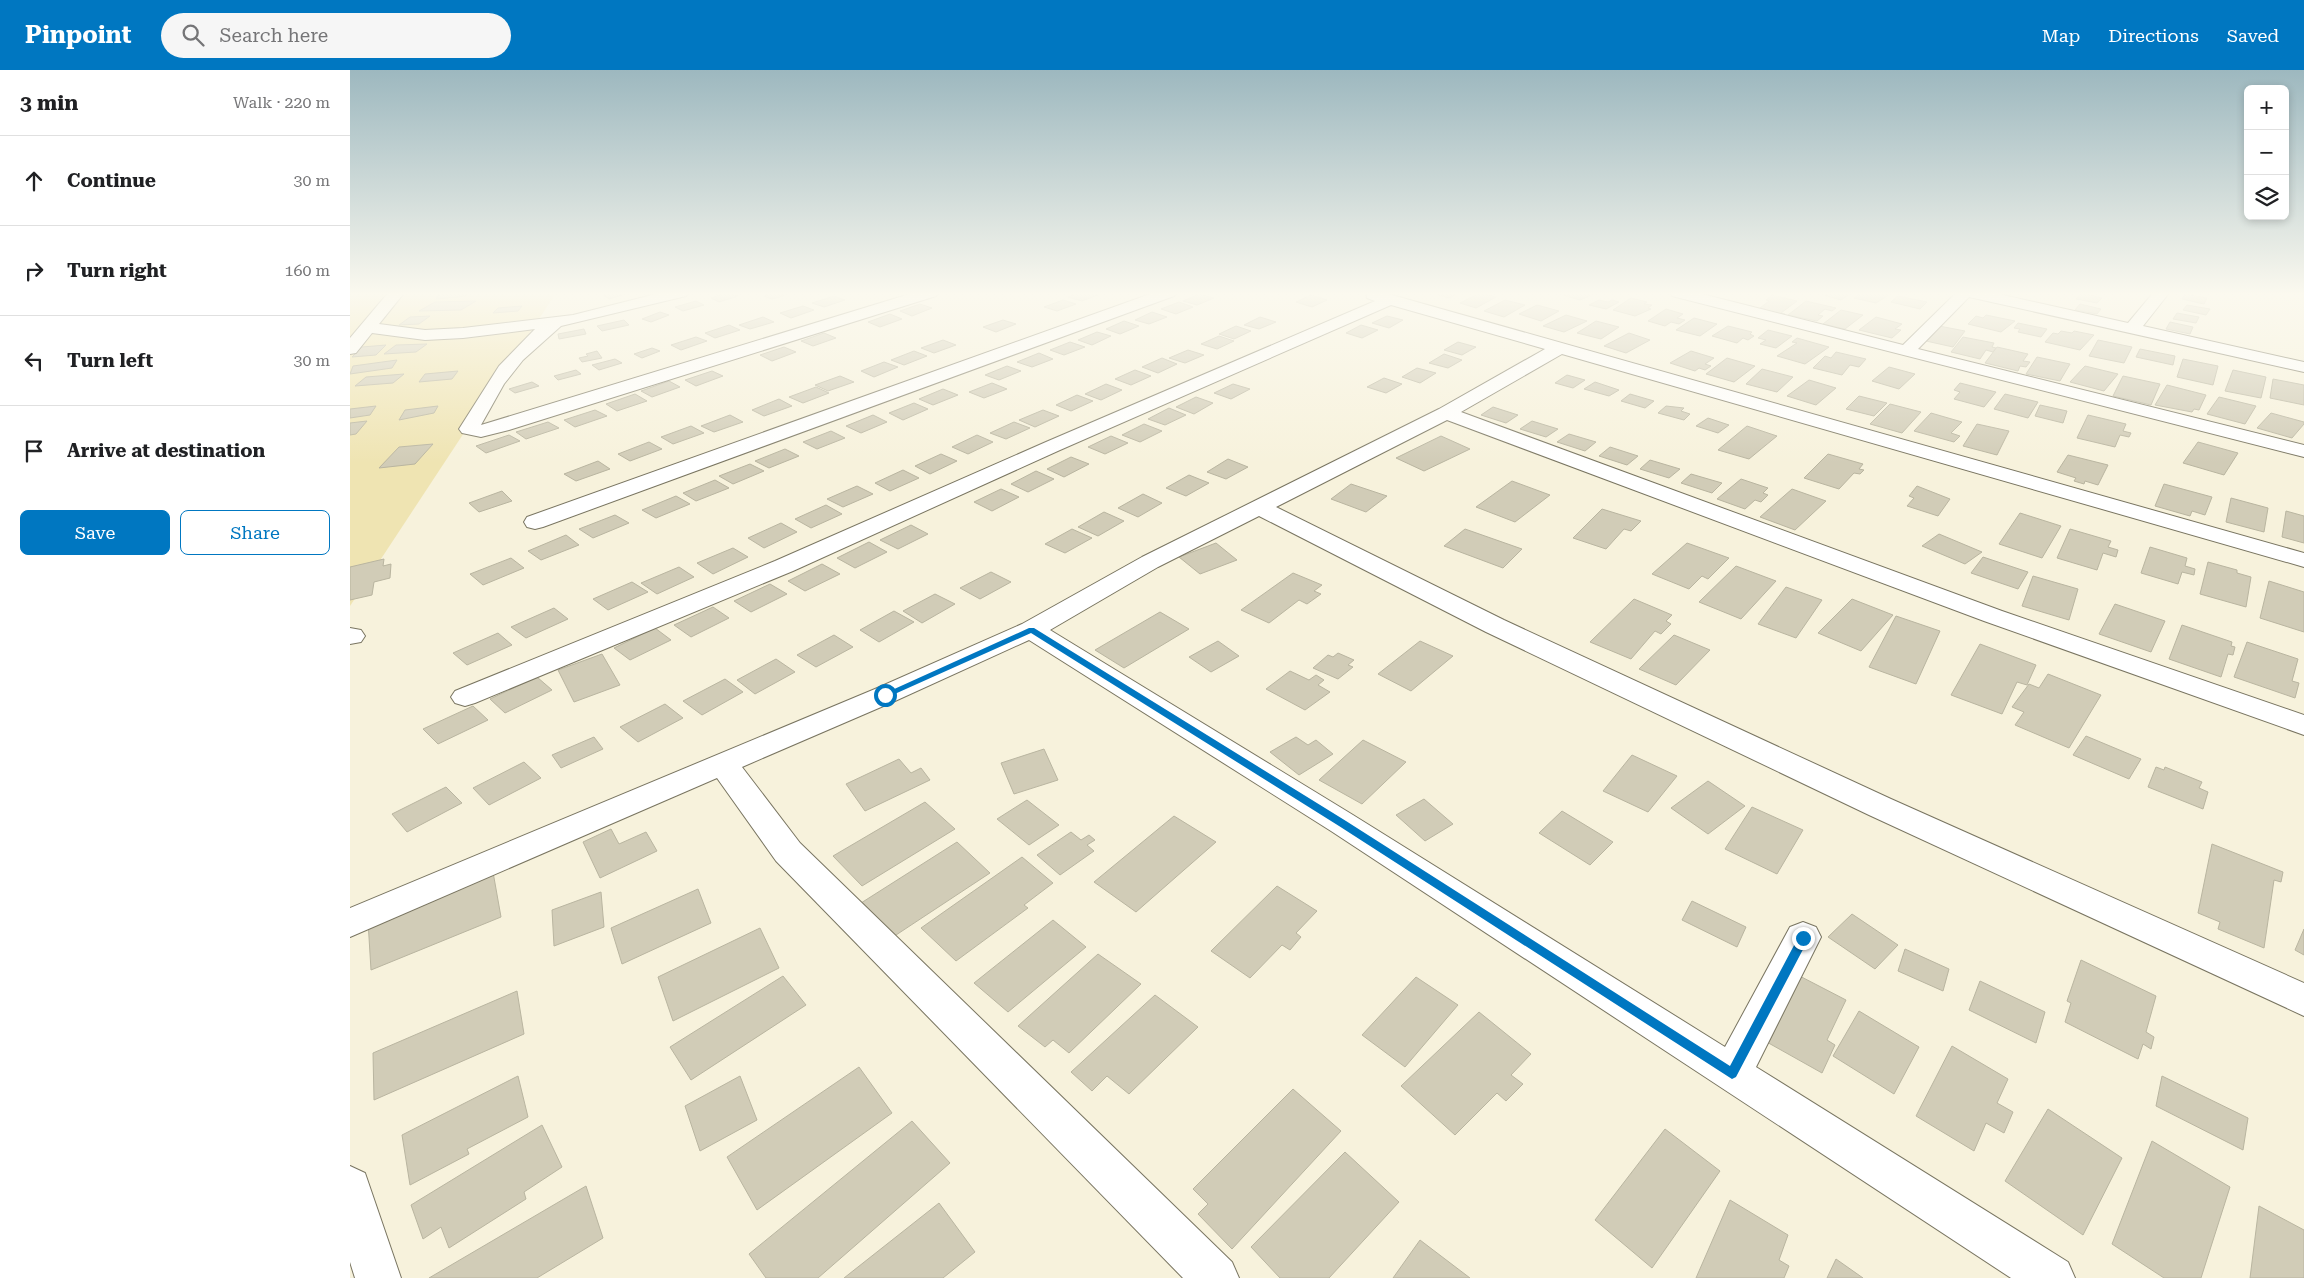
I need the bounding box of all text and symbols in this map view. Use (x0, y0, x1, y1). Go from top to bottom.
search box (161, 13, 511, 58)
text: Pinpoint (25, 21, 131, 49)
icon: search (179, 21, 207, 49)
text: Search here (219, 24, 328, 47)
text: Map (2042, 25, 2080, 46)
text: Directions (2108, 25, 2199, 46)
text: Saved (2227, 25, 2279, 46)
map controls (2244, 85, 2289, 220)
button: + (2244, 85, 2289, 130)
text: 3 min (20, 91, 78, 115)
text: Walk · 220 m (233, 93, 330, 112)
button: − (2244, 130, 2289, 175)
icon: ahead (20, 167, 48, 195)
text: Continue (67, 169, 156, 192)
text: 30 m (293, 171, 330, 190)
button: layers (2244, 175, 2289, 220)
icon: right (20, 257, 48, 285)
text: Turn right (67, 259, 167, 282)
text: 160 m (284, 261, 330, 280)
icon: left (20, 347, 48, 375)
text: Turn left (67, 349, 153, 372)
text: 30 m (293, 351, 330, 370)
icon: arrive (20, 437, 48, 465)
text: Arrive at destination (67, 439, 265, 462)
button: Save (20, 510, 170, 555)
button: Share (180, 510, 330, 555)
route start (874, 684, 897, 707)
route end (1792, 927, 1815, 950)

